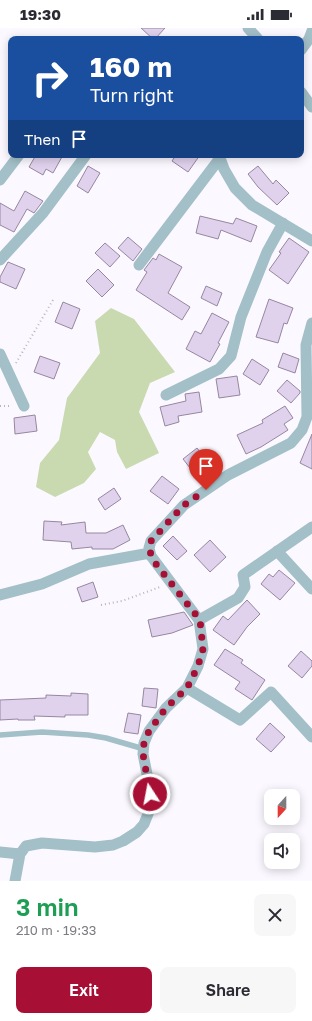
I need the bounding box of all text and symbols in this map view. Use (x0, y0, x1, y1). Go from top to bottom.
text: 19:30 (20, 5, 61, 23)
text: 160 m (90, 50, 172, 83)
icon: right (24, 52, 76, 104)
text: Turn right (90, 84, 174, 106)
icon: arrive (68, 128, 90, 150)
text: Then (24, 130, 60, 148)
pin (189, 449, 223, 490)
icon: arrive (195, 455, 217, 477)
position arrow (129, 773, 171, 815)
north arrow (264, 789, 300, 825)
map controls (264, 789, 300, 869)
button: sound (264, 833, 300, 869)
text: 3 min (16, 892, 79, 921)
button: close (254, 894, 296, 936)
text: 210 m · 19:33 (16, 922, 96, 938)
button: Exit (16, 967, 152, 1013)
button: Share (160, 967, 296, 1013)

